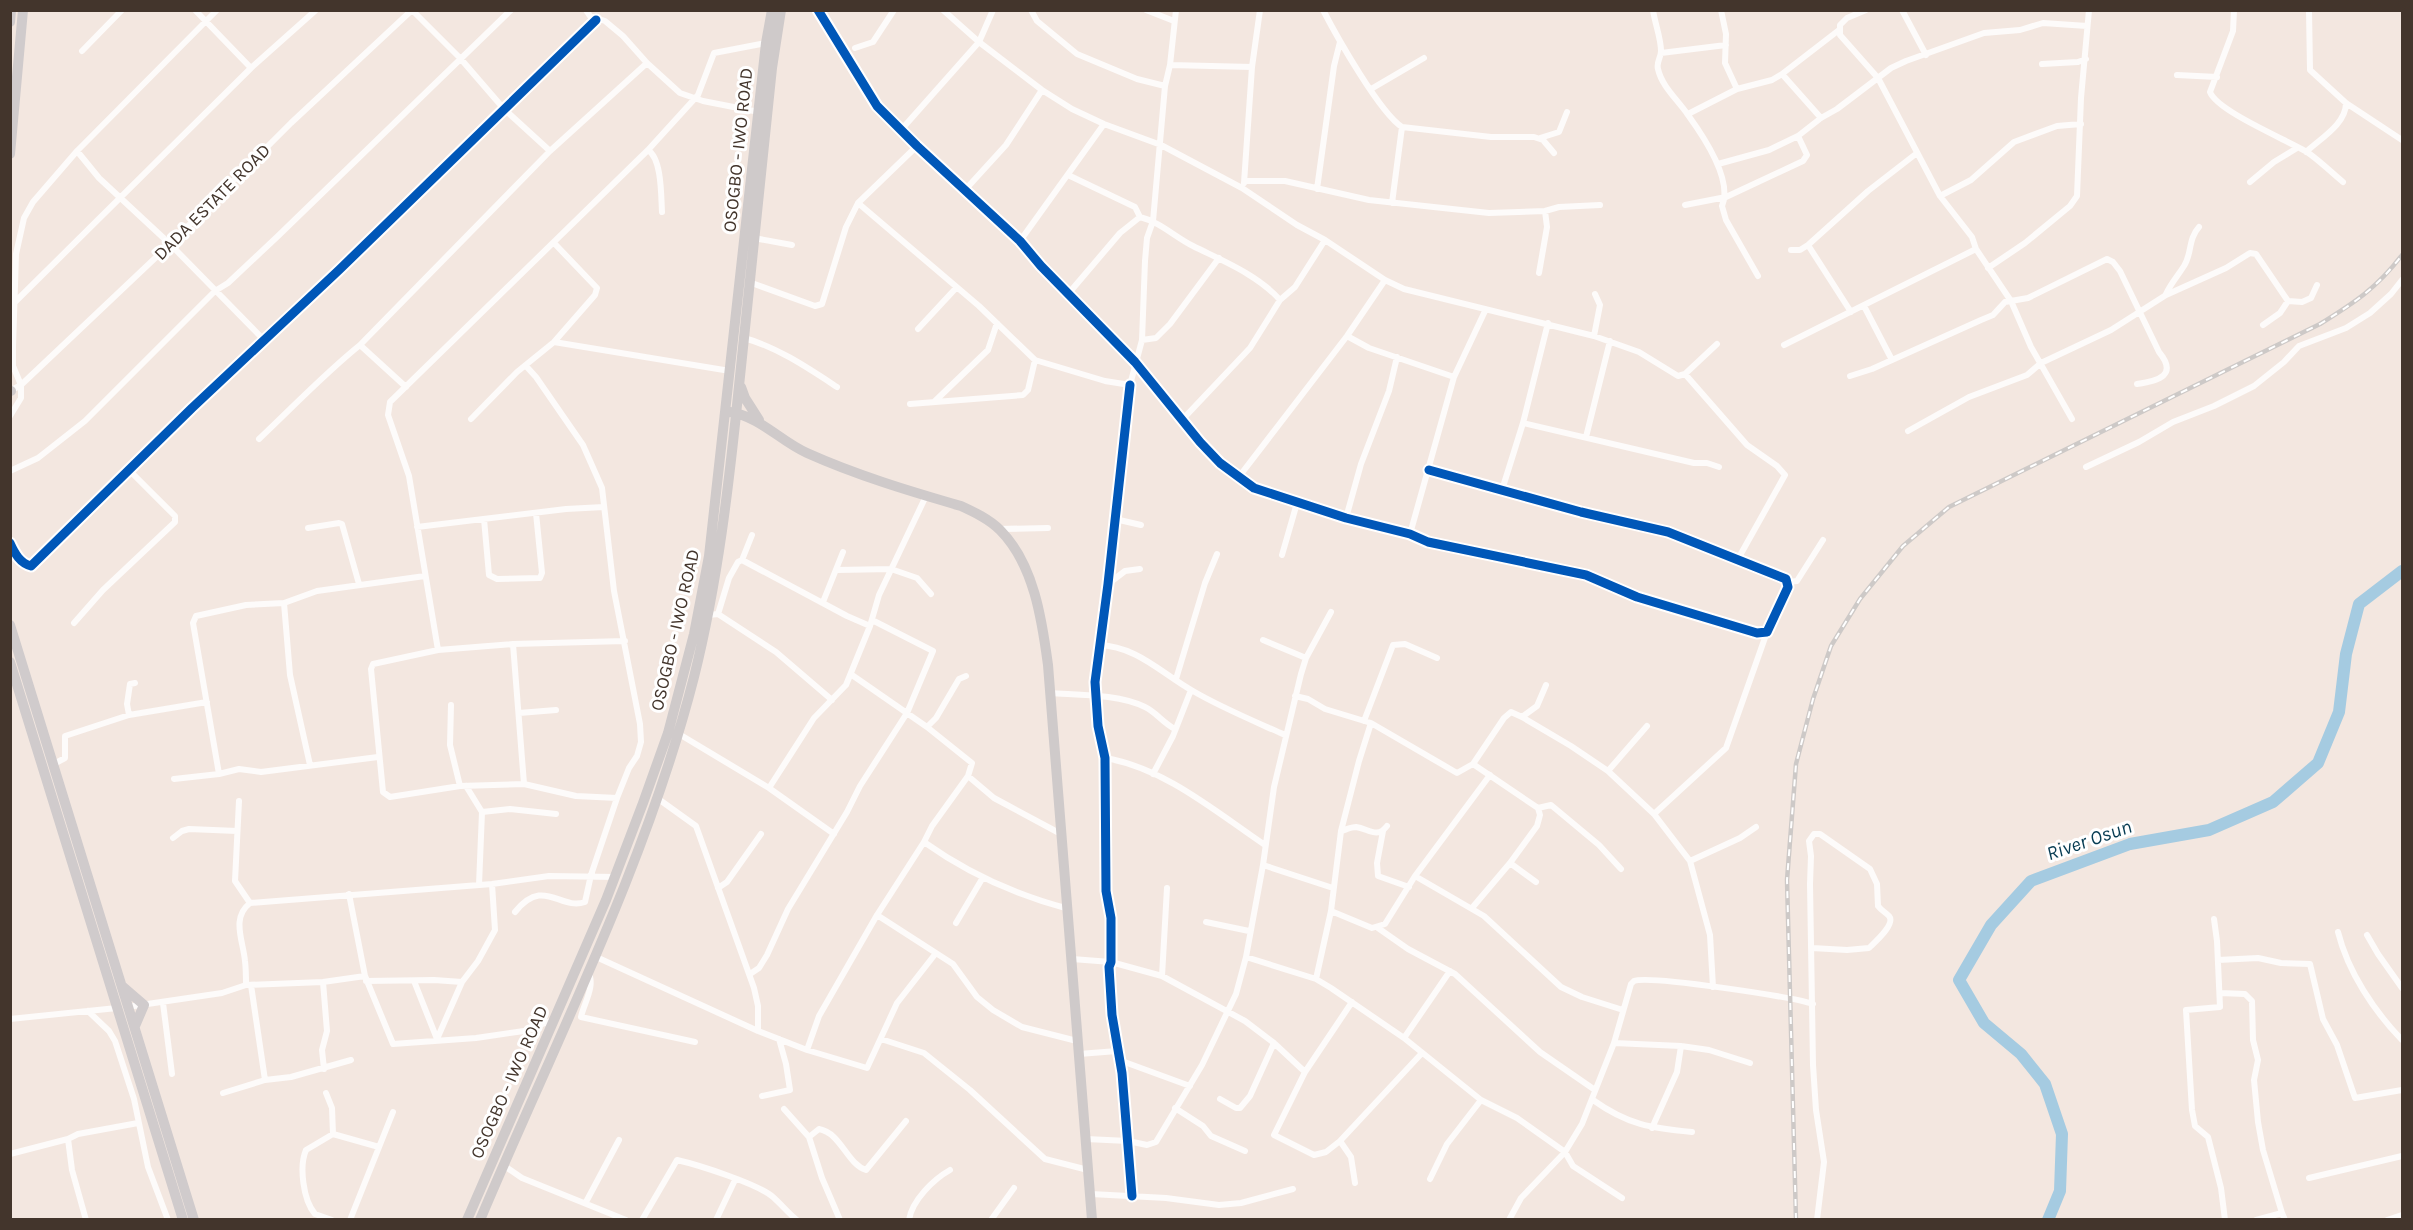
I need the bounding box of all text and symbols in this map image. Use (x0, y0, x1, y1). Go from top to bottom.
street label: OSOGBO - IWO ROAD (718, 67, 758, 233)
street label: DADA ESTATE ROAD (149, 139, 275, 265)
street label: OSOGBO - IWO ROAD (646, 547, 704, 713)
water label: River Osun (2043, 815, 2135, 865)
street label: OSOGBO - IWO ROAD (465, 1002, 553, 1162)

